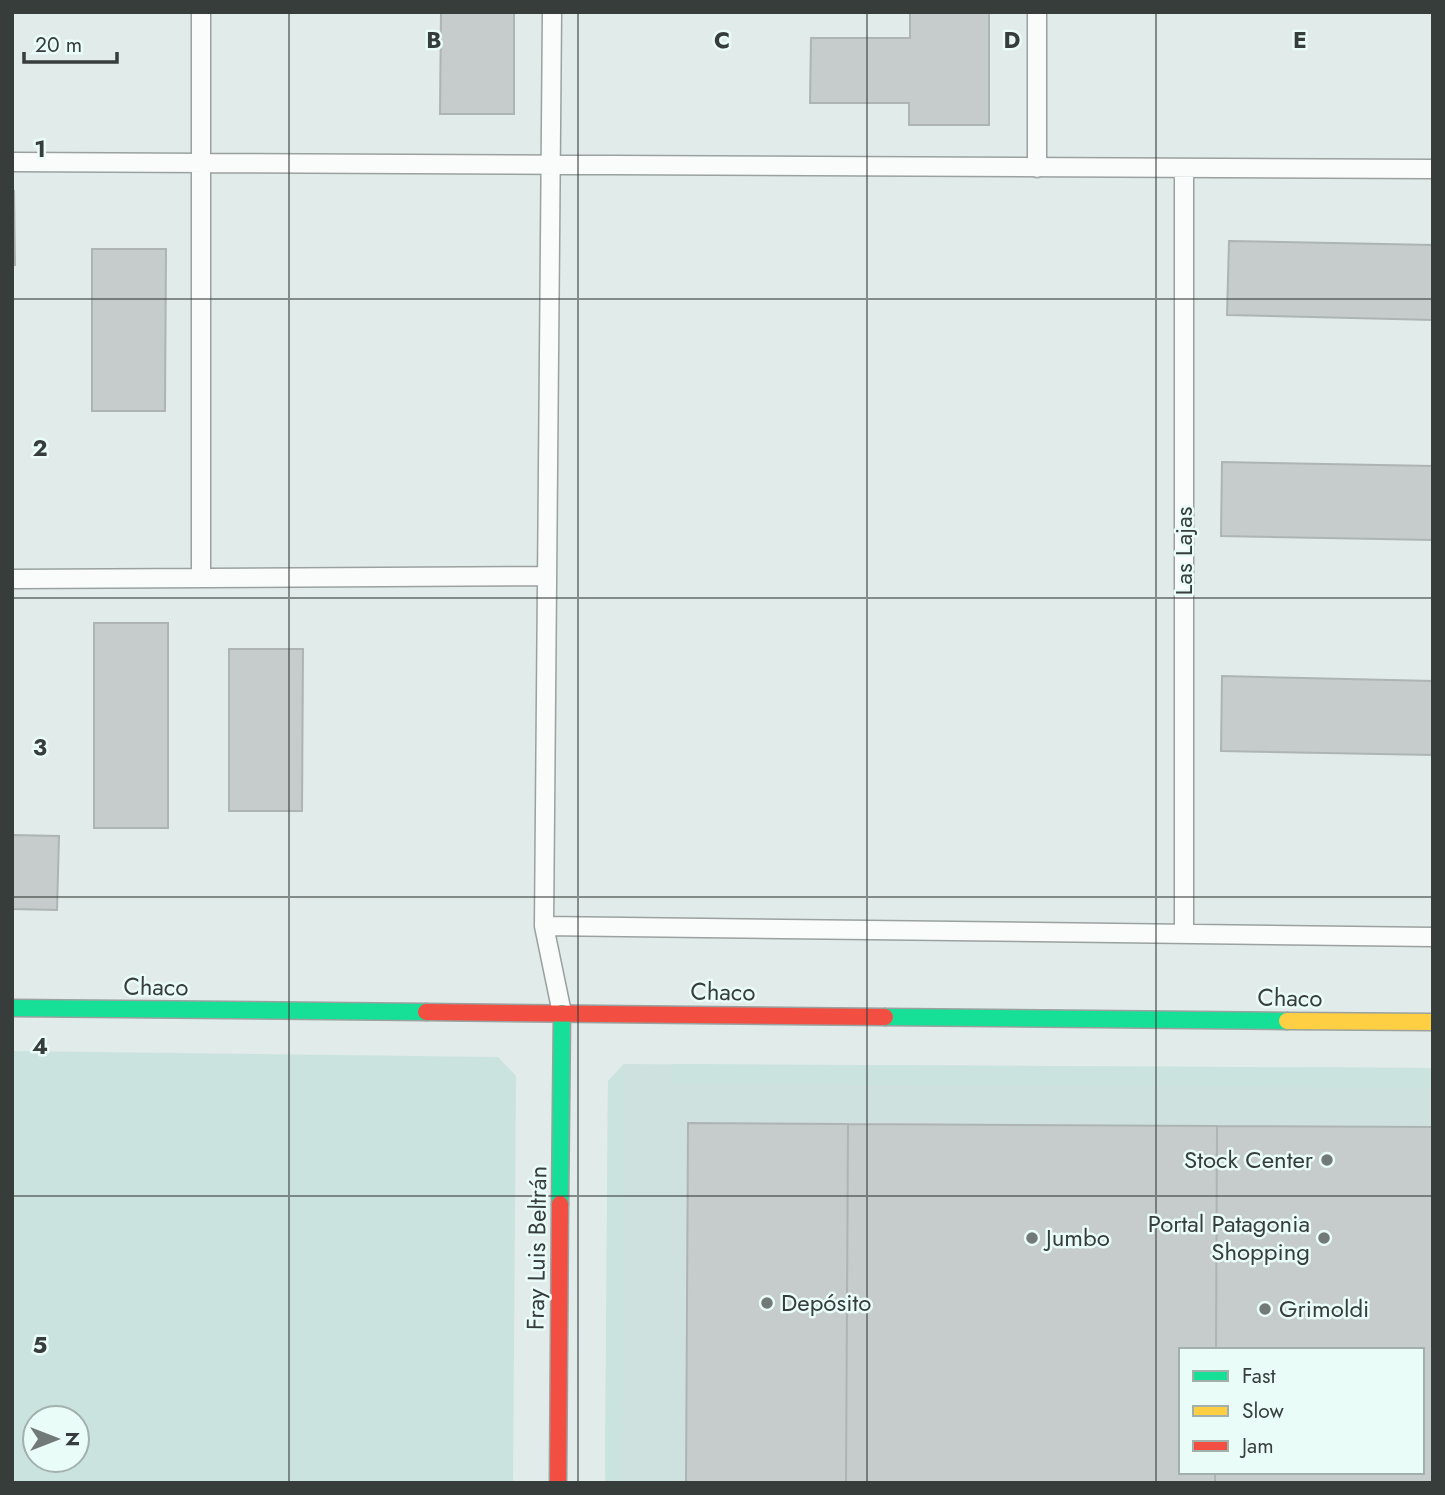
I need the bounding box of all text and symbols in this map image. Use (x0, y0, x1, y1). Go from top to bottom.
scale bar (24, 21, 117, 65)
text: B (426, 23, 442, 57)
text: C (714, 23, 730, 57)
text: D (1004, 23, 1021, 57)
text: E (1293, 23, 1307, 57)
text: 20 m (35, 30, 82, 60)
text: 1 (34, 132, 46, 166)
text: 2 (32, 431, 48, 465)
street label: Las Lajas (1166, 507, 1201, 595)
text: 3 (33, 730, 47, 764)
street label: Chaco (123, 968, 189, 1005)
street label: Chaco (690, 973, 756, 1010)
street label: Chaco (1257, 979, 1323, 1016)
text: 4 (32, 1029, 48, 1063)
place label: Stock Center (1184, 1142, 1314, 1177)
marker: Stock Center (1319, 1152, 1335, 1168)
street label: Fray Luis Beltrán (518, 1165, 555, 1331)
place label: Portal Patagonia Shopping (1148, 1206, 1310, 1269)
place label: Jumbo (1043, 1220, 1110, 1255)
marker: Jumbo (1024, 1230, 1040, 1246)
marker: Portal Patagonia Shopping (1316, 1230, 1332, 1246)
place label: Depósito (781, 1285, 871, 1320)
place label: Grimoldi (1279, 1291, 1369, 1326)
marker: Depósito (759, 1295, 775, 1311)
marker: Grimoldi (1257, 1301, 1273, 1317)
text: 5 (33, 1328, 47, 1362)
legend (1179, 1348, 1424, 1474)
text: Fast (1242, 1361, 1275, 1391)
text: Slow (1242, 1396, 1284, 1426)
north arrow (21, 1404, 91, 1474)
text: N (59, 1431, 86, 1447)
text: Jam (1239, 1431, 1274, 1461)

